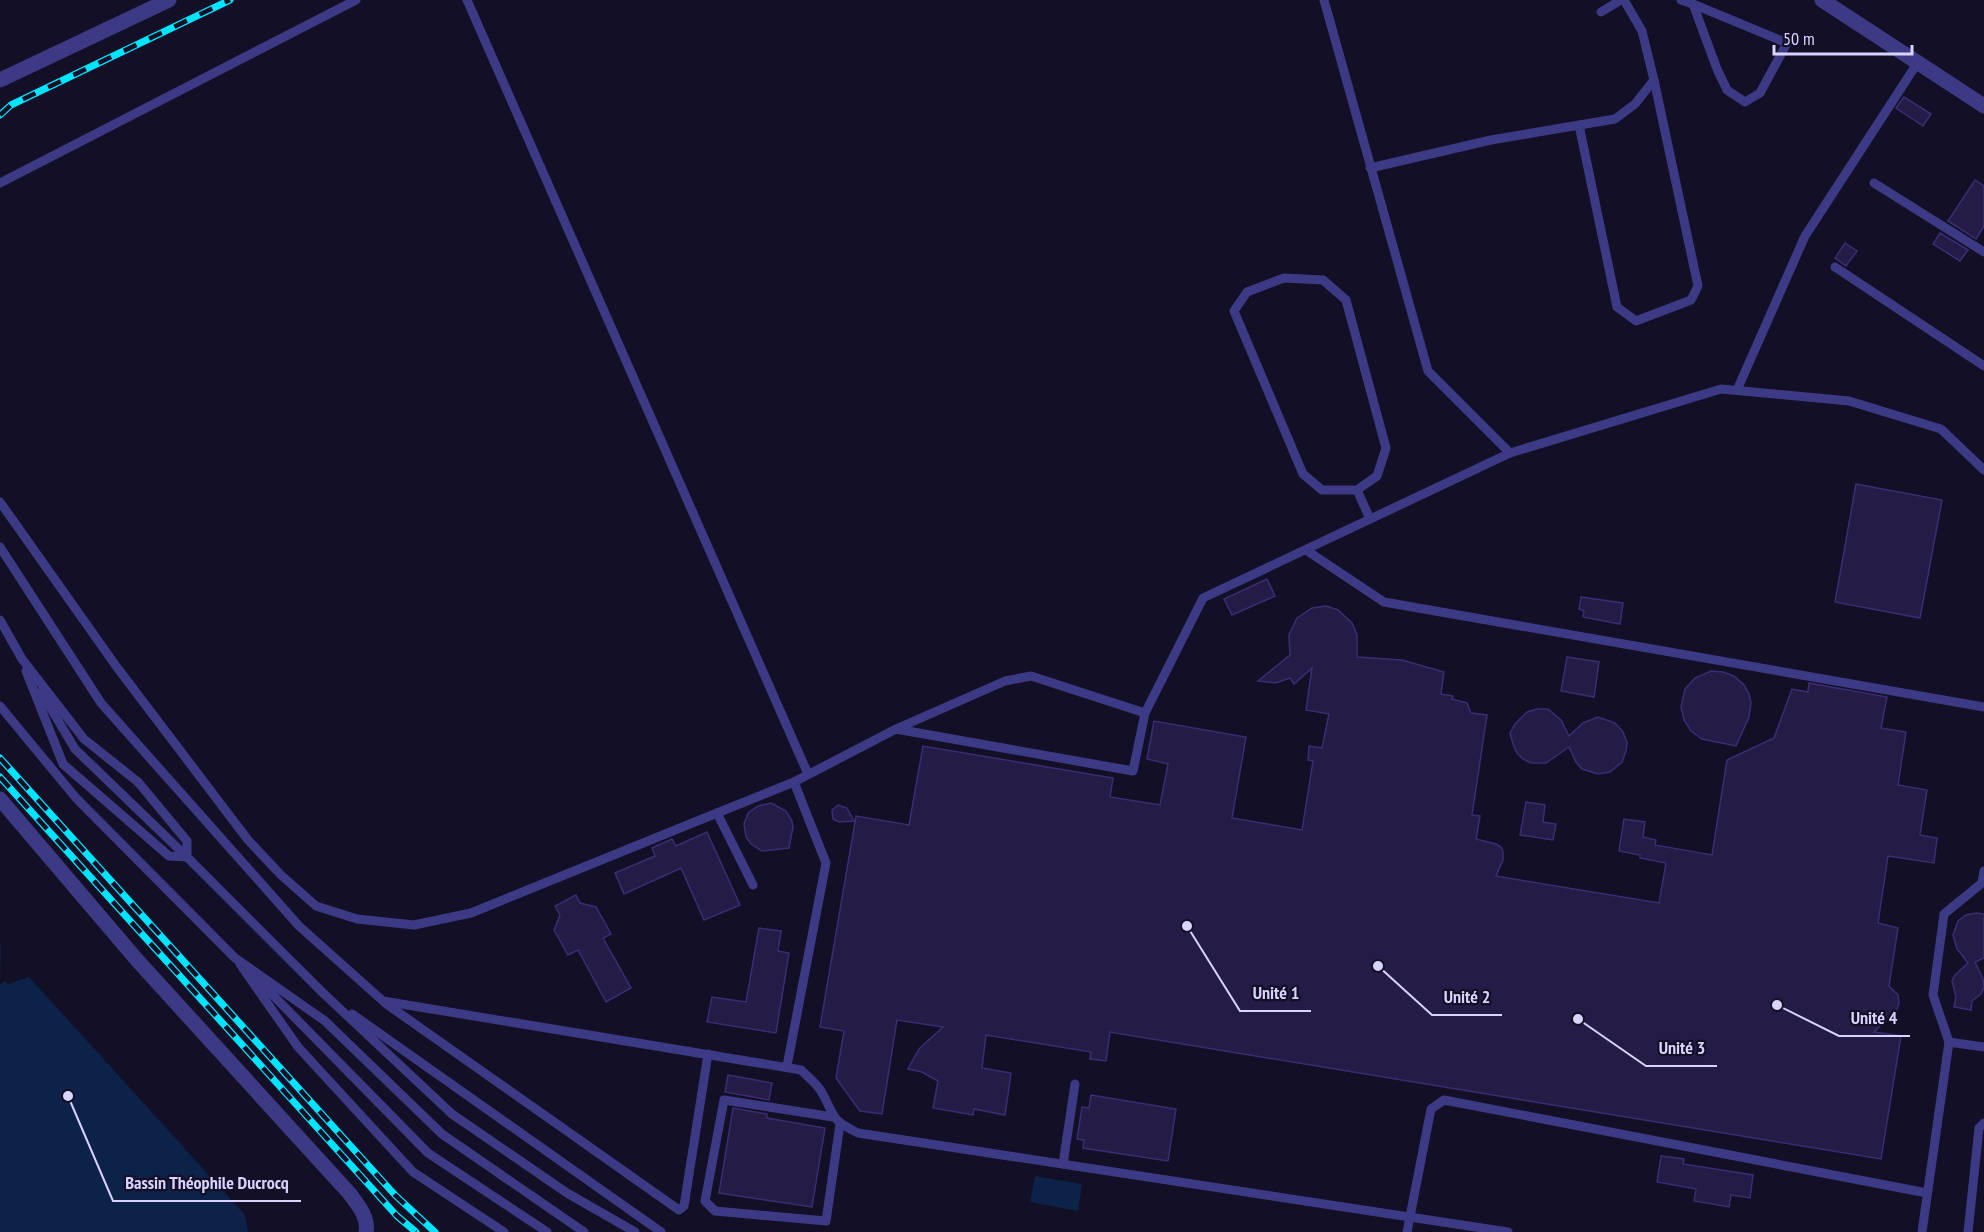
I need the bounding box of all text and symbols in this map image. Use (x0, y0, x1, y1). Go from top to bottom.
scale bar (1774, 18, 1912, 56)
text: 50 m (1783, 27, 1815, 50)
callout: Unité 1 (1240, 975, 1311, 1011)
callout: Unité 2 (1432, 979, 1502, 1015)
text: Unité 1 (1253, 981, 1299, 1004)
text: Unité 2 (1444, 985, 1490, 1008)
callout: Unité 4 (1839, 1000, 1910, 1036)
text: Unité 4 (1851, 1006, 1898, 1029)
callout: Unité 3 (1646, 1030, 1717, 1066)
text: Unité 3 (1659, 1036, 1705, 1059)
callout: Bassin Théophile Ducrocq (113, 1165, 301, 1201)
text: Bassin Théophile Ducrocq (125, 1171, 289, 1194)

